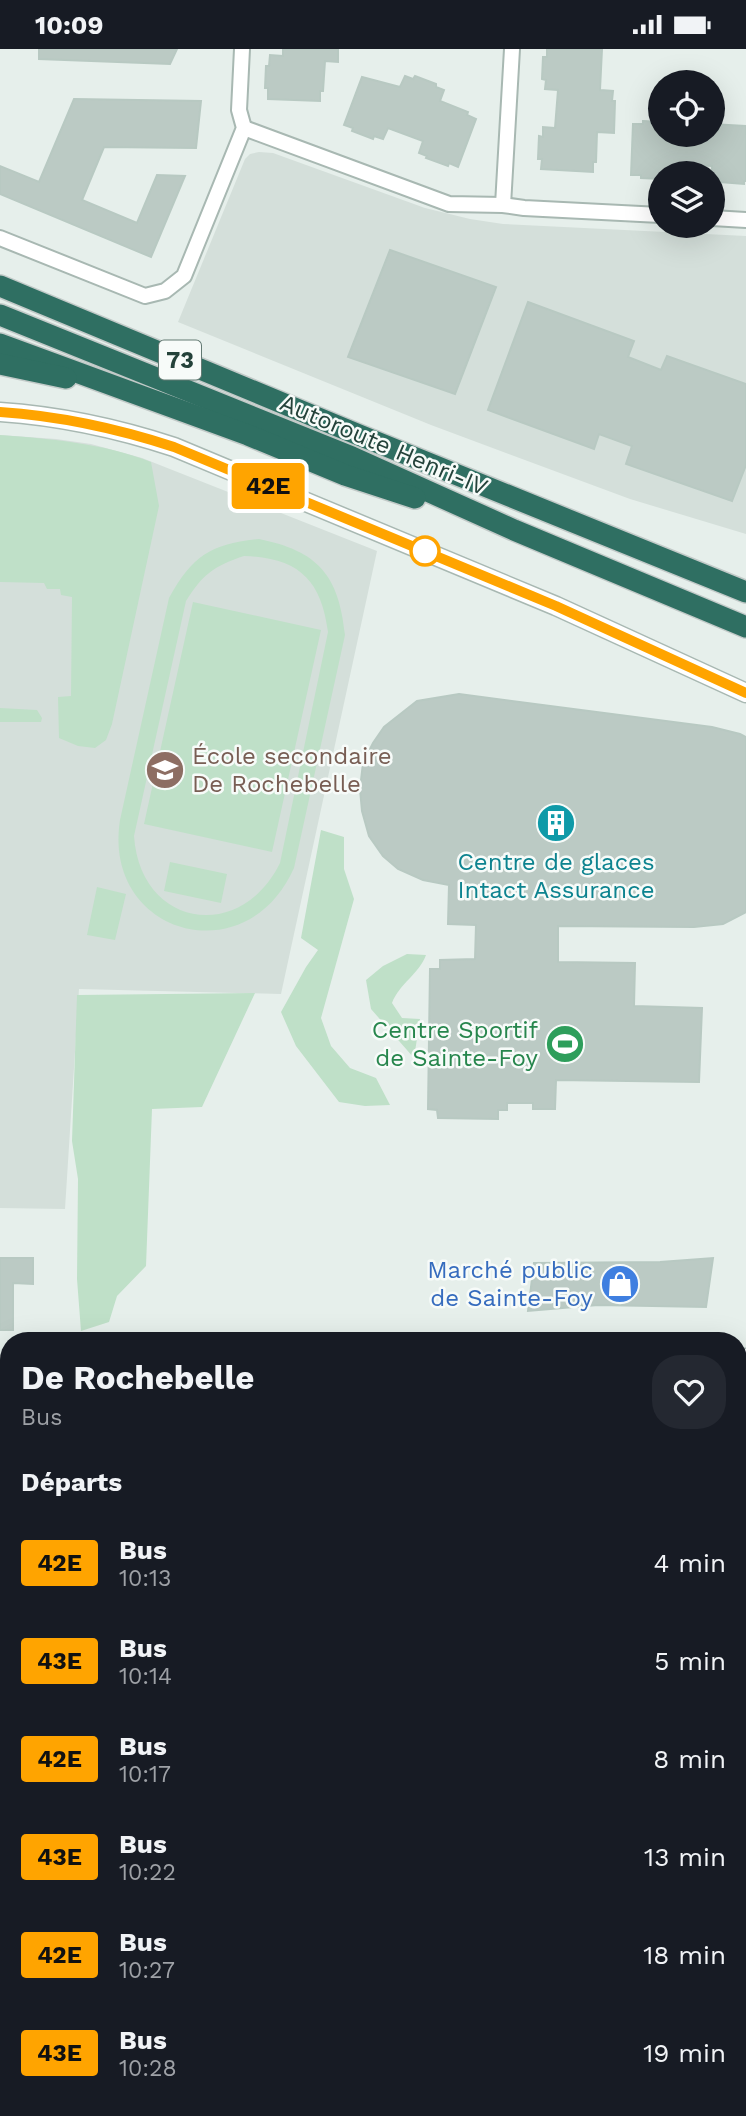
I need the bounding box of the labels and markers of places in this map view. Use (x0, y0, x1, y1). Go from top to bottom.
unlabelled marker (410, 536, 440, 566)
place label: École secondaire De Rochebelle (192, 742, 392, 798)
school or university icon: École secondaire De Rochebelle (144, 749, 186, 791)
building icon: Centre de glaces Intact Assurance (535, 802, 577, 844)
place label: Centre de glaces Intact Assurance (457, 848, 655, 904)
place label: Centre Sportif de Sainte-Foy (372, 1016, 539, 1072)
sports icon: Centre Sportif de Sainte-Foy (544, 1023, 586, 1065)
place label: Marché public de Sainte-Foy (427, 1256, 594, 1312)
shop icon: Marché public de Sainte-Foy (599, 1263, 641, 1305)

